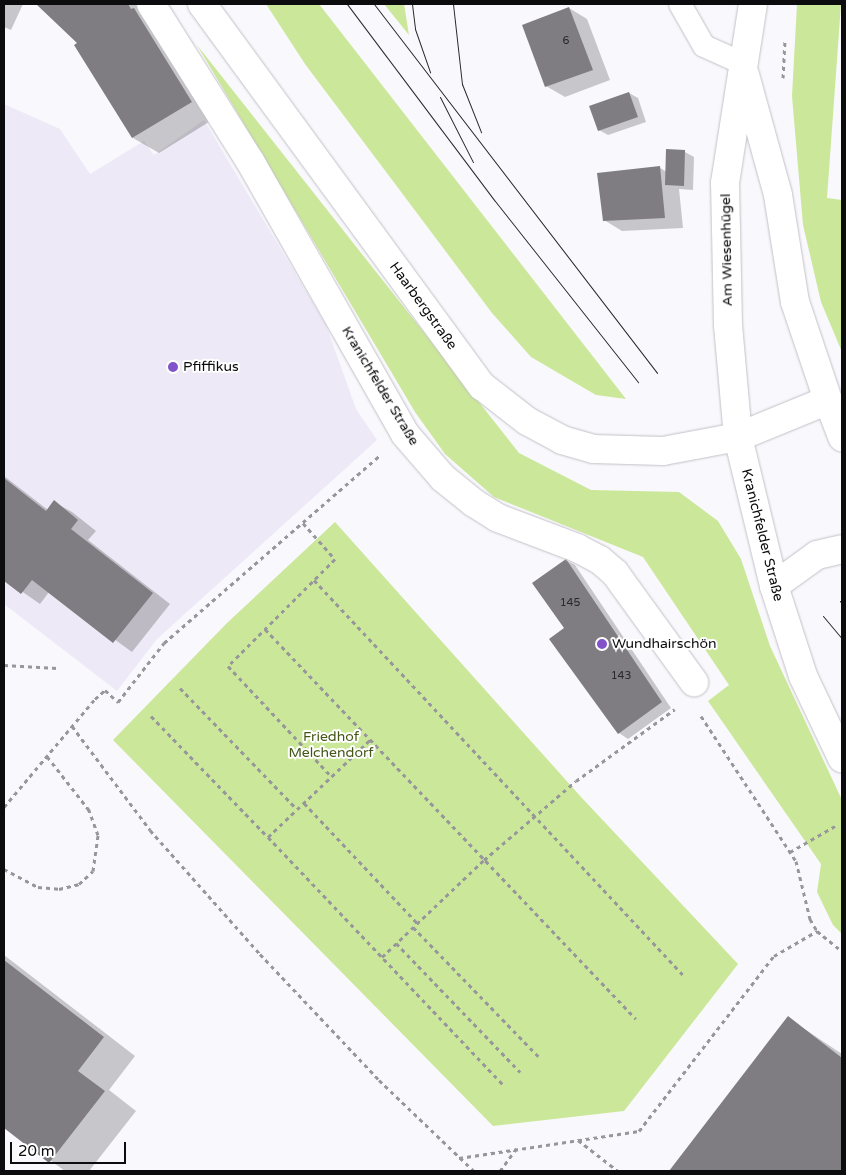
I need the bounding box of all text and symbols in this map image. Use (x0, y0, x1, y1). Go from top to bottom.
house number: 6 (563, 34, 569, 48)
street label: Am Wiesenhügel (718, 194, 736, 306)
street label: Haarbergstraße (386, 259, 460, 353)
street label: Kranichfelder Straße (338, 323, 422, 449)
place label: Pfiffikus (183, 359, 239, 375)
marker: Pfiffikus (167, 361, 179, 373)
street label: Kranichfelder Straße (737, 467, 787, 603)
house number: 145 (560, 596, 580, 610)
place label: Wundhairschön (612, 636, 716, 652)
marker: Wundhairschön (596, 638, 608, 650)
house number: 143 (611, 669, 631, 683)
park label: Friedhof Melchendorf (288, 729, 374, 762)
scale bar (12, 1132, 129, 1164)
text: 20 m (18, 1142, 55, 1160)

